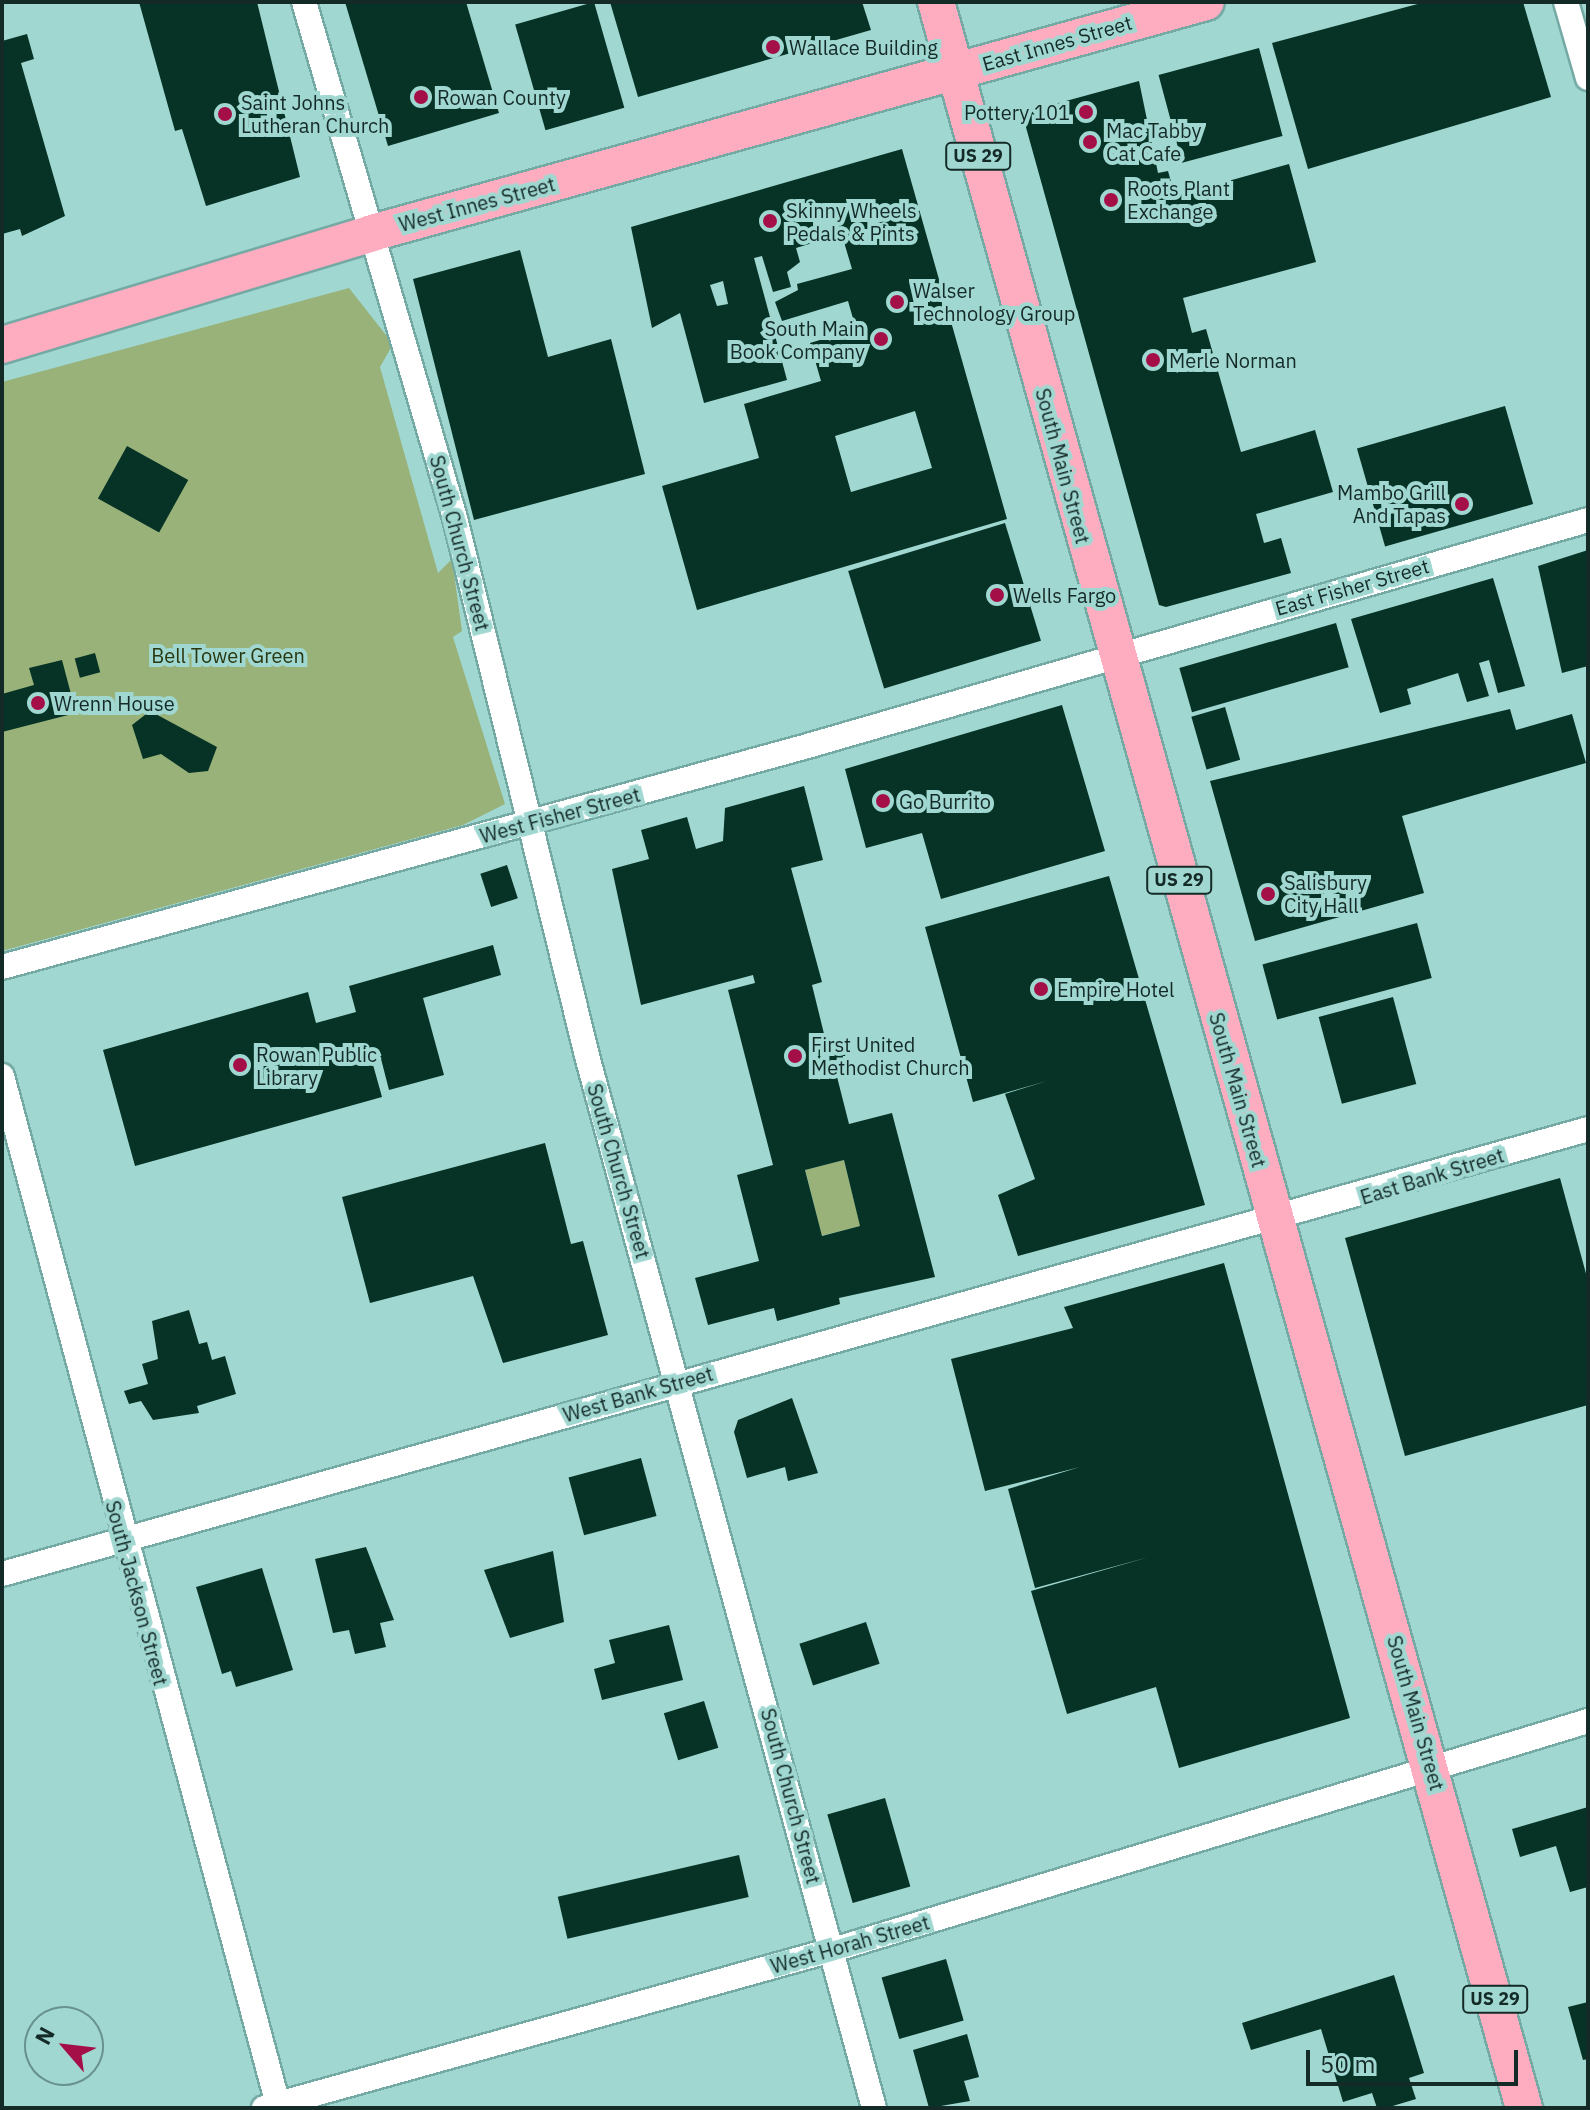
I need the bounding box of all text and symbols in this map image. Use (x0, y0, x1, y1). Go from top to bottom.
street label: East Innes Street (979, 10, 1135, 76)
place label: Wallace Building (789, 35, 938, 59)
marker: Wallace Building (764, 38, 782, 56)
place label: Rowan County (437, 85, 566, 109)
marker: Rowan County (412, 88, 430, 106)
place label: Saint Johns Lutheran Church (241, 90, 389, 137)
place label: Pottery 101 (964, 100, 1070, 124)
marker: Pottery 101 (1077, 103, 1095, 121)
marker: Saint Johns Lutheran Church (216, 105, 234, 123)
place label: Mac Tabby Cat Cafe (1106, 118, 1201, 165)
marker: Mac Tabby Cat Cafe (1081, 133, 1099, 151)
road number: US 29 (944, 142, 1012, 170)
street label: West Innes Street (396, 172, 558, 236)
place label: Roots Plant Exchange (1127, 176, 1230, 223)
marker: Roots Plant Exchange (1102, 191, 1120, 209)
place label: Skinny Wheels Pedals & Pints (786, 198, 917, 245)
marker: Skinny Wheels Pedals & Pints (761, 212, 779, 230)
place label: Walser Technology Group (913, 278, 1075, 325)
marker: Walser Technology Group (888, 293, 906, 311)
place label: South Main Book Company (730, 316, 865, 363)
marker: South Main Book Company (872, 330, 890, 348)
place label: Merle Norman (1169, 348, 1297, 372)
marker: Merle Norman (1144, 351, 1162, 369)
street label: South Main Street (1031, 386, 1095, 546)
street label: South Church Street (425, 453, 495, 633)
place label: Mambo Grill And Tapas (1337, 480, 1446, 527)
marker: Mambo Grill And Tapas (1453, 495, 1471, 513)
street label: East Fisher Street (1272, 554, 1432, 620)
place label: Wells Fargo (1013, 583, 1116, 607)
marker: Wells Fargo (988, 586, 1006, 604)
park label: Bell Tower Green (151, 643, 305, 667)
place label: Wrenn House (54, 691, 175, 715)
marker: Wrenn House (29, 694, 47, 712)
street label: West Fisher Street (477, 782, 643, 848)
place label: Go Burrito (899, 789, 991, 813)
marker: Go Burrito (874, 792, 892, 810)
road number: US 29 (1145, 866, 1213, 894)
place label: Salisbury City Hall (1284, 870, 1367, 917)
marker: Salisbury City Hall (1259, 885, 1277, 903)
place label: Empire Hotel (1057, 977, 1174, 1001)
marker: Empire Hotel (1032, 980, 1050, 998)
street label: South Main Street (1204, 1010, 1272, 1170)
place label: First United Methodist Church (811, 1032, 970, 1079)
place label: Rowan Public Library (256, 1042, 377, 1089)
marker: First United Methodist Church (786, 1047, 804, 1065)
marker: Rowan Public Library (231, 1056, 249, 1074)
street label: South Church Street (583, 1081, 655, 1261)
street label: East Bank Street (1357, 1143, 1507, 1209)
street label: West Bank Street (560, 1361, 716, 1427)
street label: South Jackson Street (101, 1498, 173, 1688)
street label: South Main Street (1382, 1633, 1450, 1793)
street label: South Church Street (756, 1706, 826, 1886)
street label: West Horah Street (768, 1910, 932, 1978)
road number: US 29 (1461, 1985, 1529, 2013)
north arrow (24, 2006, 104, 2086)
text: N (28, 2022, 61, 2049)
scale bar (1310, 2034, 1522, 2084)
text: 50 m (1320, 2048, 1375, 2080)

